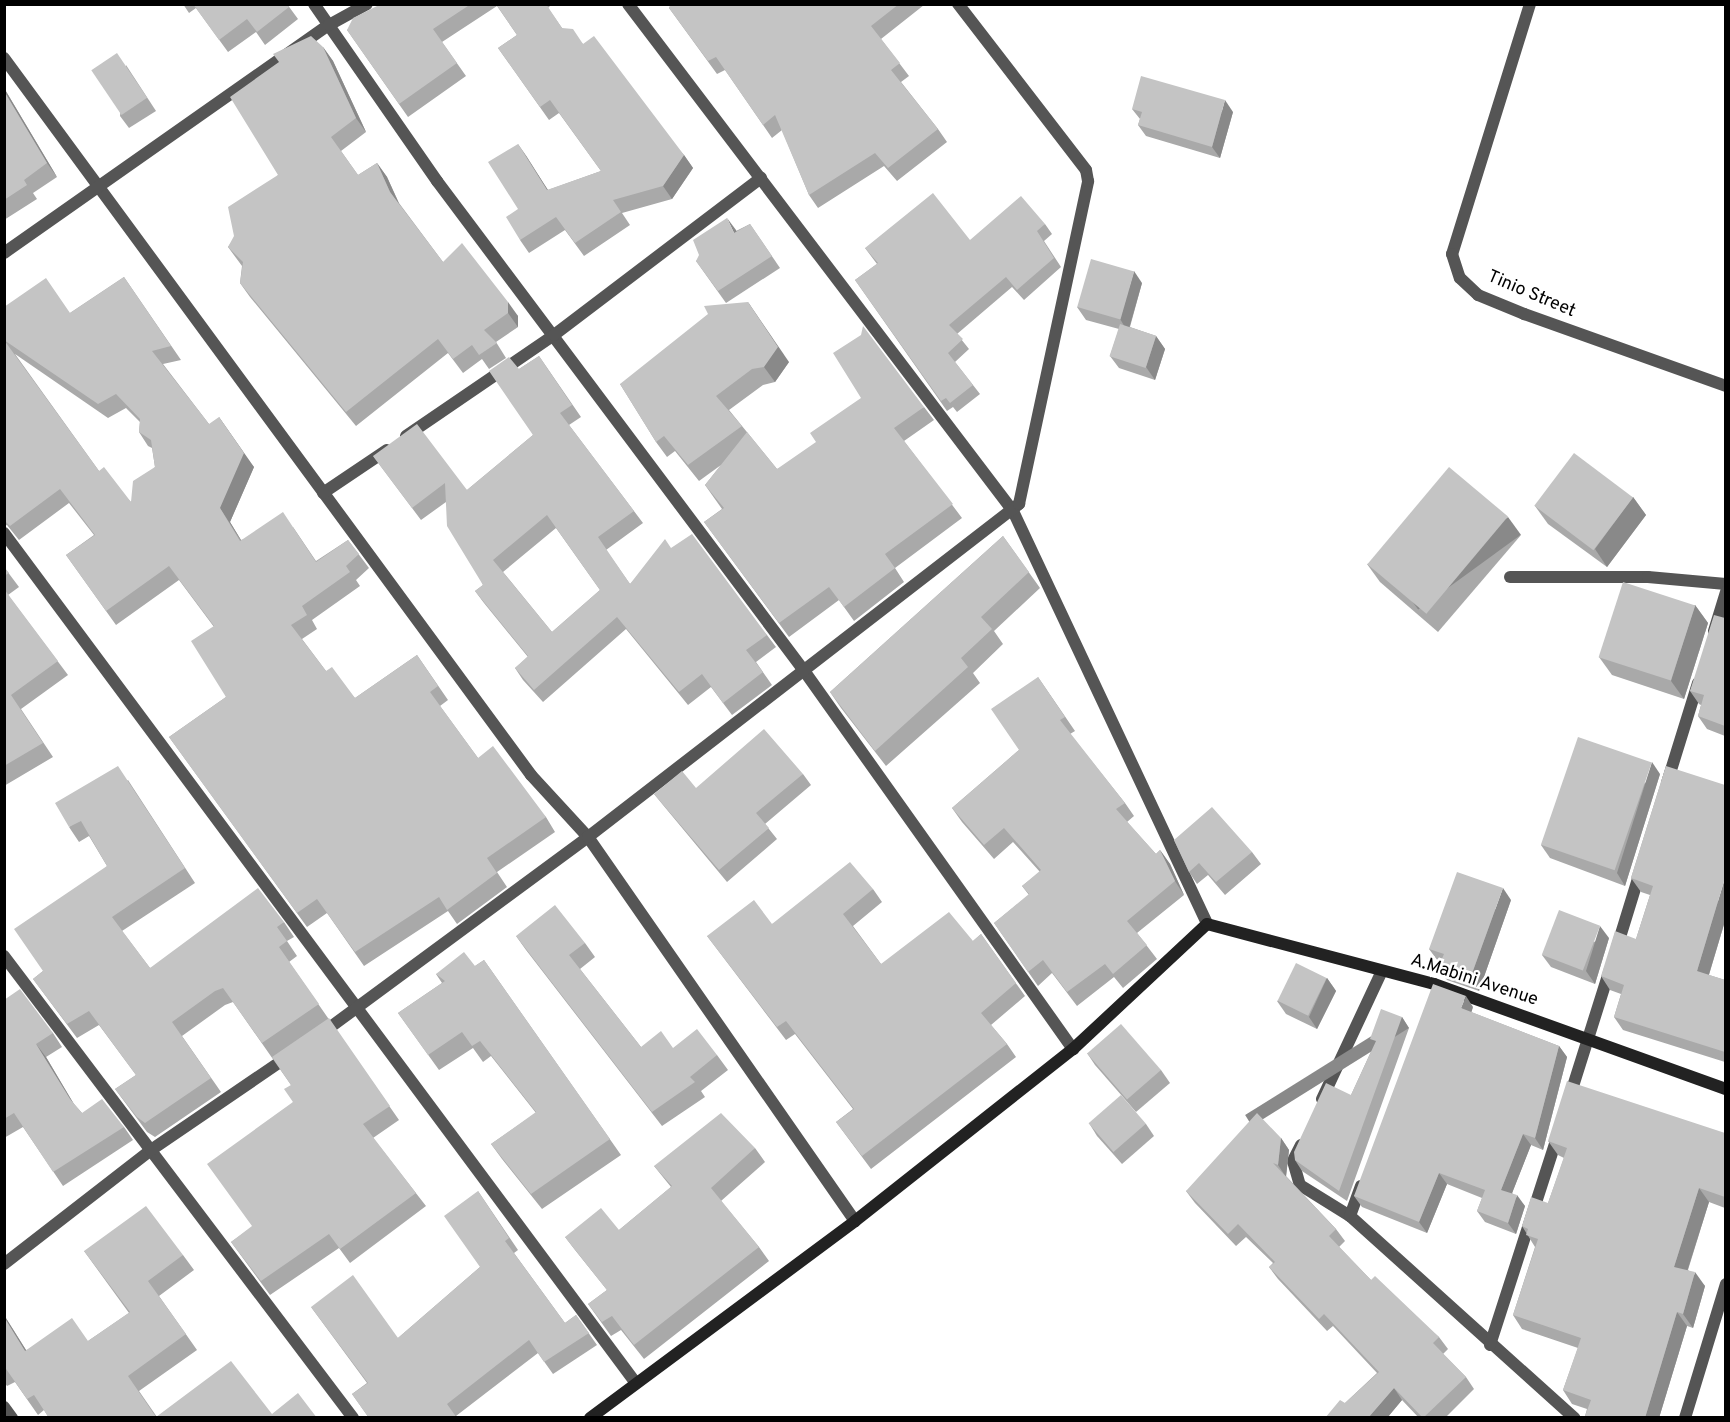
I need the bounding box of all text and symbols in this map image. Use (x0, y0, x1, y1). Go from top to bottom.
street label: Tinio Street (1484, 267, 1578, 323)
street label: A.Mabini Avenue (1407, 950, 1541, 1012)

